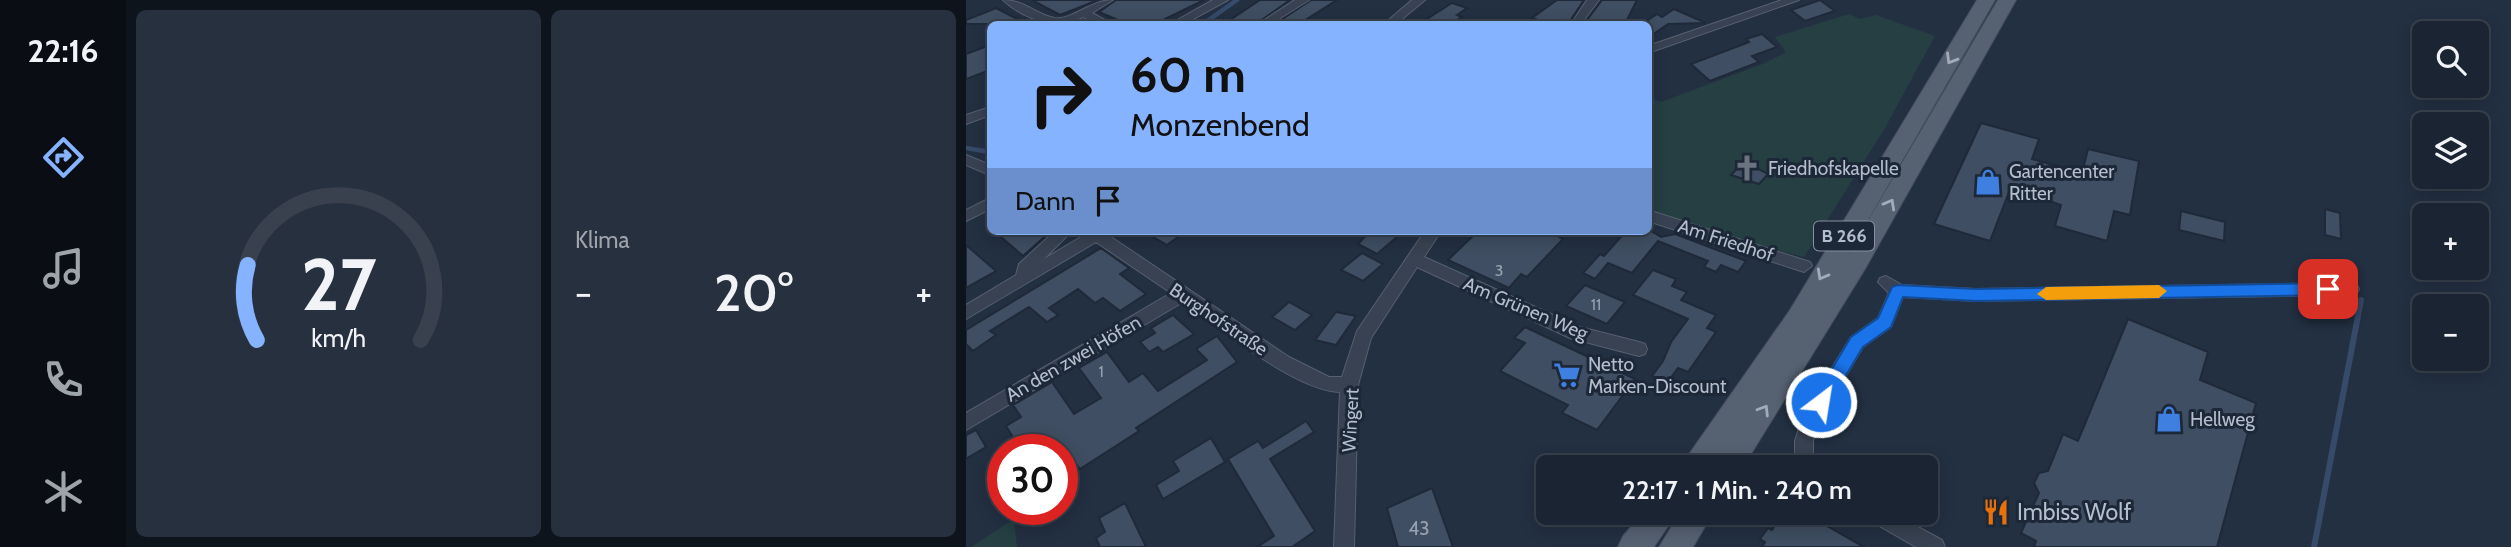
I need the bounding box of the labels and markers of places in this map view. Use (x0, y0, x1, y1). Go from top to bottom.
church icon: Friedhofskapelle (1732, 153, 1762, 183)
place label: Friedhofskapelle (1768, 157, 1899, 180)
place label: Gartencenter Ritter (2009, 160, 2114, 205)
shop icon: Gartencenter Ritter (1973, 167, 2003, 197)
pin (2298, 259, 2358, 319)
place label: Netto Marken-Discount (1588, 353, 1727, 398)
supermarket icon: Netto Marken-Discount (1552, 360, 1582, 390)
shop icon: Hellweg (2154, 404, 2184, 434)
place label: Hellweg (2190, 408, 2255, 431)
restaurant icon: Imbiss Wolf (1981, 497, 2011, 527)
place label: Imbiss Wolf (2017, 498, 2132, 526)

